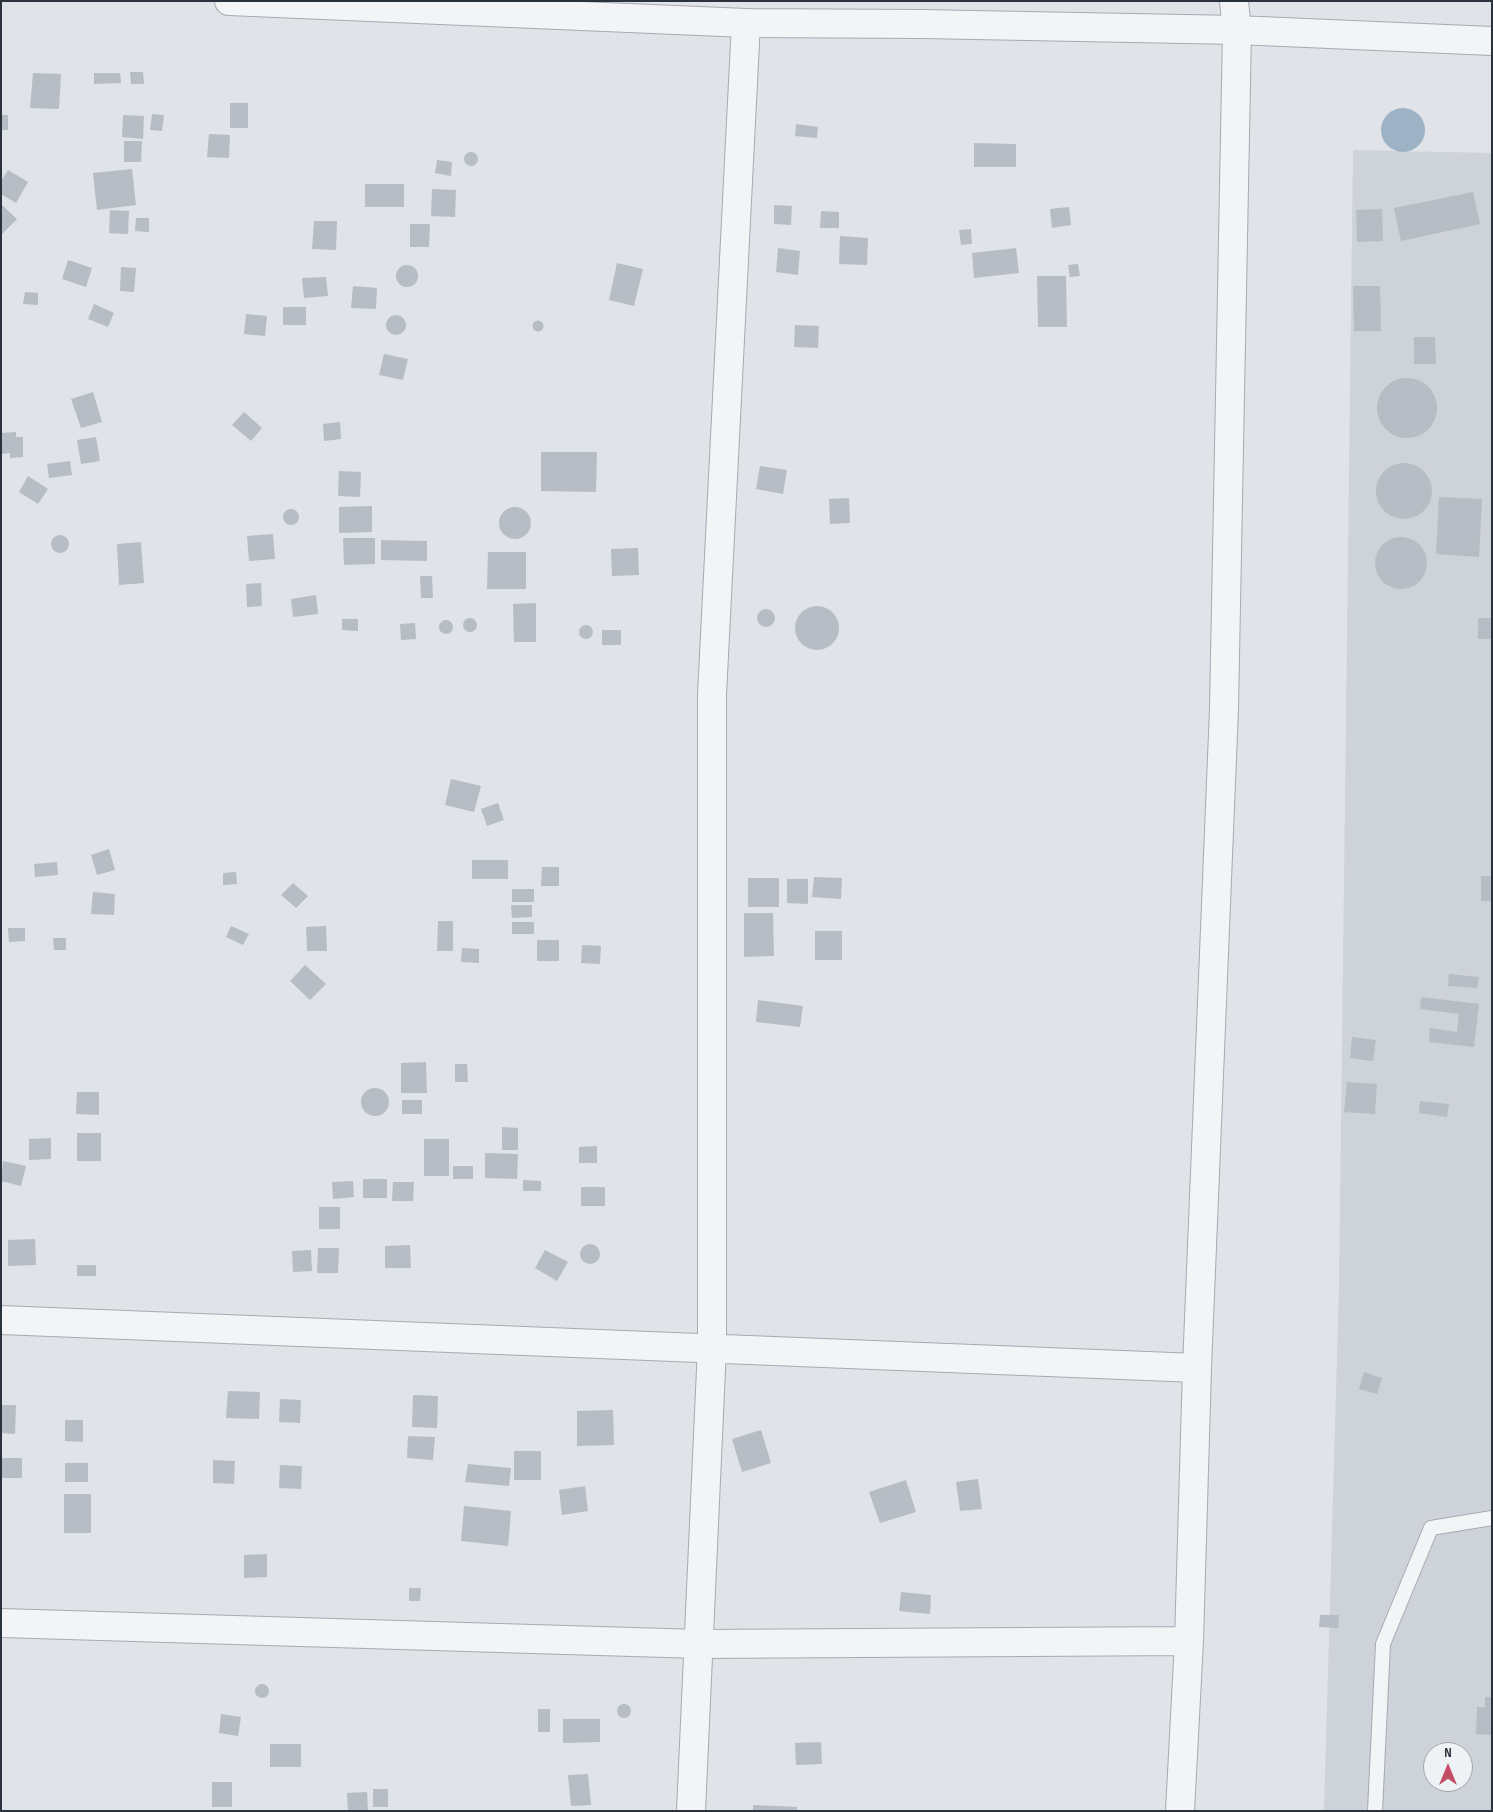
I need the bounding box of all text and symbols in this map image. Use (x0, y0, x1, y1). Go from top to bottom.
north arrow (1423, 1742, 1473, 1792)
text: N (1444, 1744, 1452, 1761)

